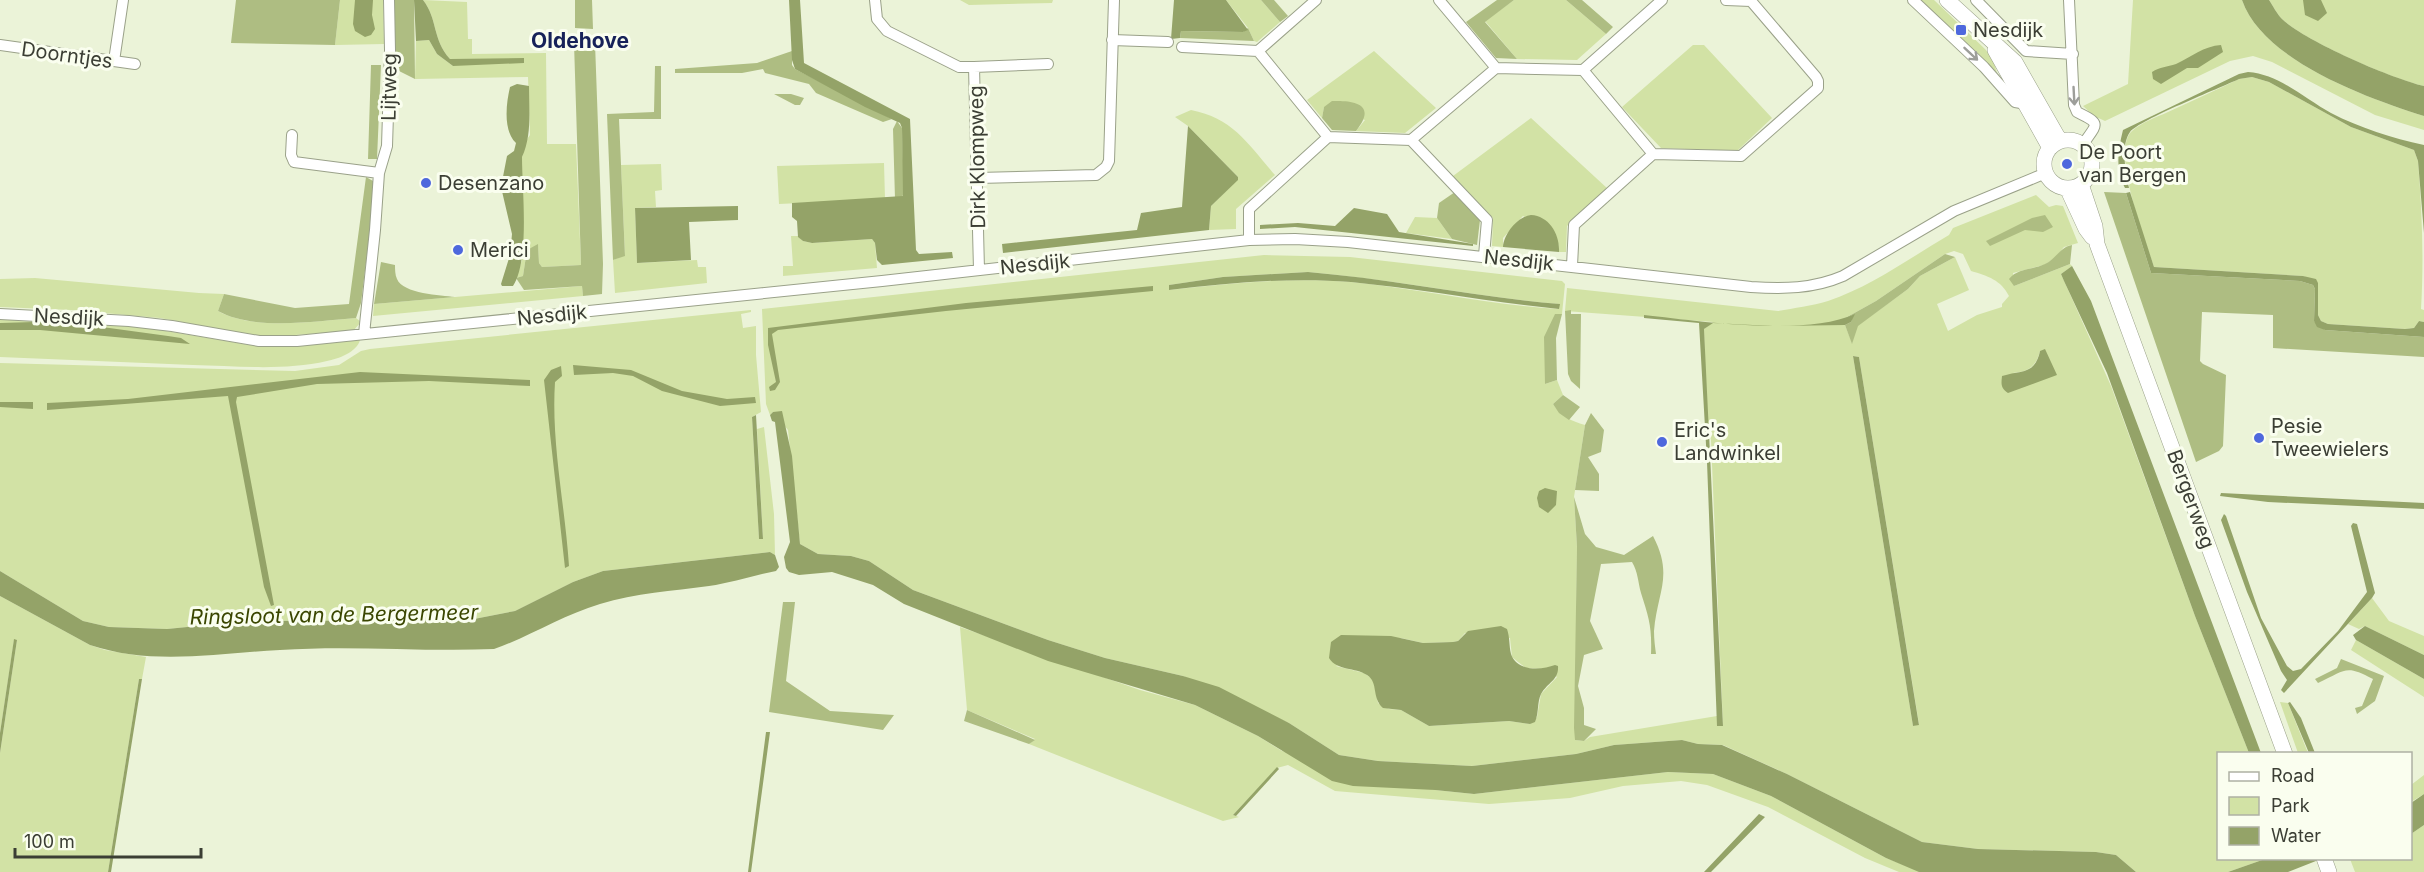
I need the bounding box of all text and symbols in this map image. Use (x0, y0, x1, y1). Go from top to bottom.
place label: Nesdijk (1973, 18, 2043, 42)
marker: Nesdijk (1954, 23, 1968, 37)
district label: Oldehove (531, 28, 629, 53)
street label: Doorntjes (20, 37, 114, 73)
one-way arrow (1963, 47, 1978, 61)
street label: Lijtweg (376, 53, 402, 121)
street label: Dirk Klompweg (964, 85, 990, 229)
one-way arrow (2068, 86, 2079, 106)
place label: De Poort van Bergen (2079, 140, 2187, 187)
marker: De Poort van Bergen (2060, 157, 2074, 171)
place label: Desenzano (438, 171, 544, 195)
marker: Desenzano (419, 176, 433, 190)
place label: Merici (470, 238, 529, 262)
marker: Merici (451, 243, 465, 257)
street label: Nesdijk (1483, 244, 1555, 276)
street label: Nesdijk (999, 248, 1071, 280)
street label: Nesdijk (516, 299, 588, 331)
street label: Nesdijk (33, 303, 105, 331)
place label: Pesie Tweewielers (2271, 414, 2389, 461)
place label: Eric's Landwinkel (1674, 418, 1781, 465)
marker: Pesie Tweewielers (2252, 431, 2266, 445)
marker: Eric's Landwinkel (1655, 435, 1669, 449)
street label: Bergerweg (2162, 446, 2220, 552)
water label: Ringsloot van de Bergermeer (189, 599, 480, 630)
legend (2217, 752, 2412, 860)
text: Road (2271, 765, 2314, 786)
text: Park (2271, 795, 2310, 816)
scale bar (15, 821, 201, 859)
text: Water (2271, 825, 2321, 846)
text: 100 m (24, 831, 75, 852)

